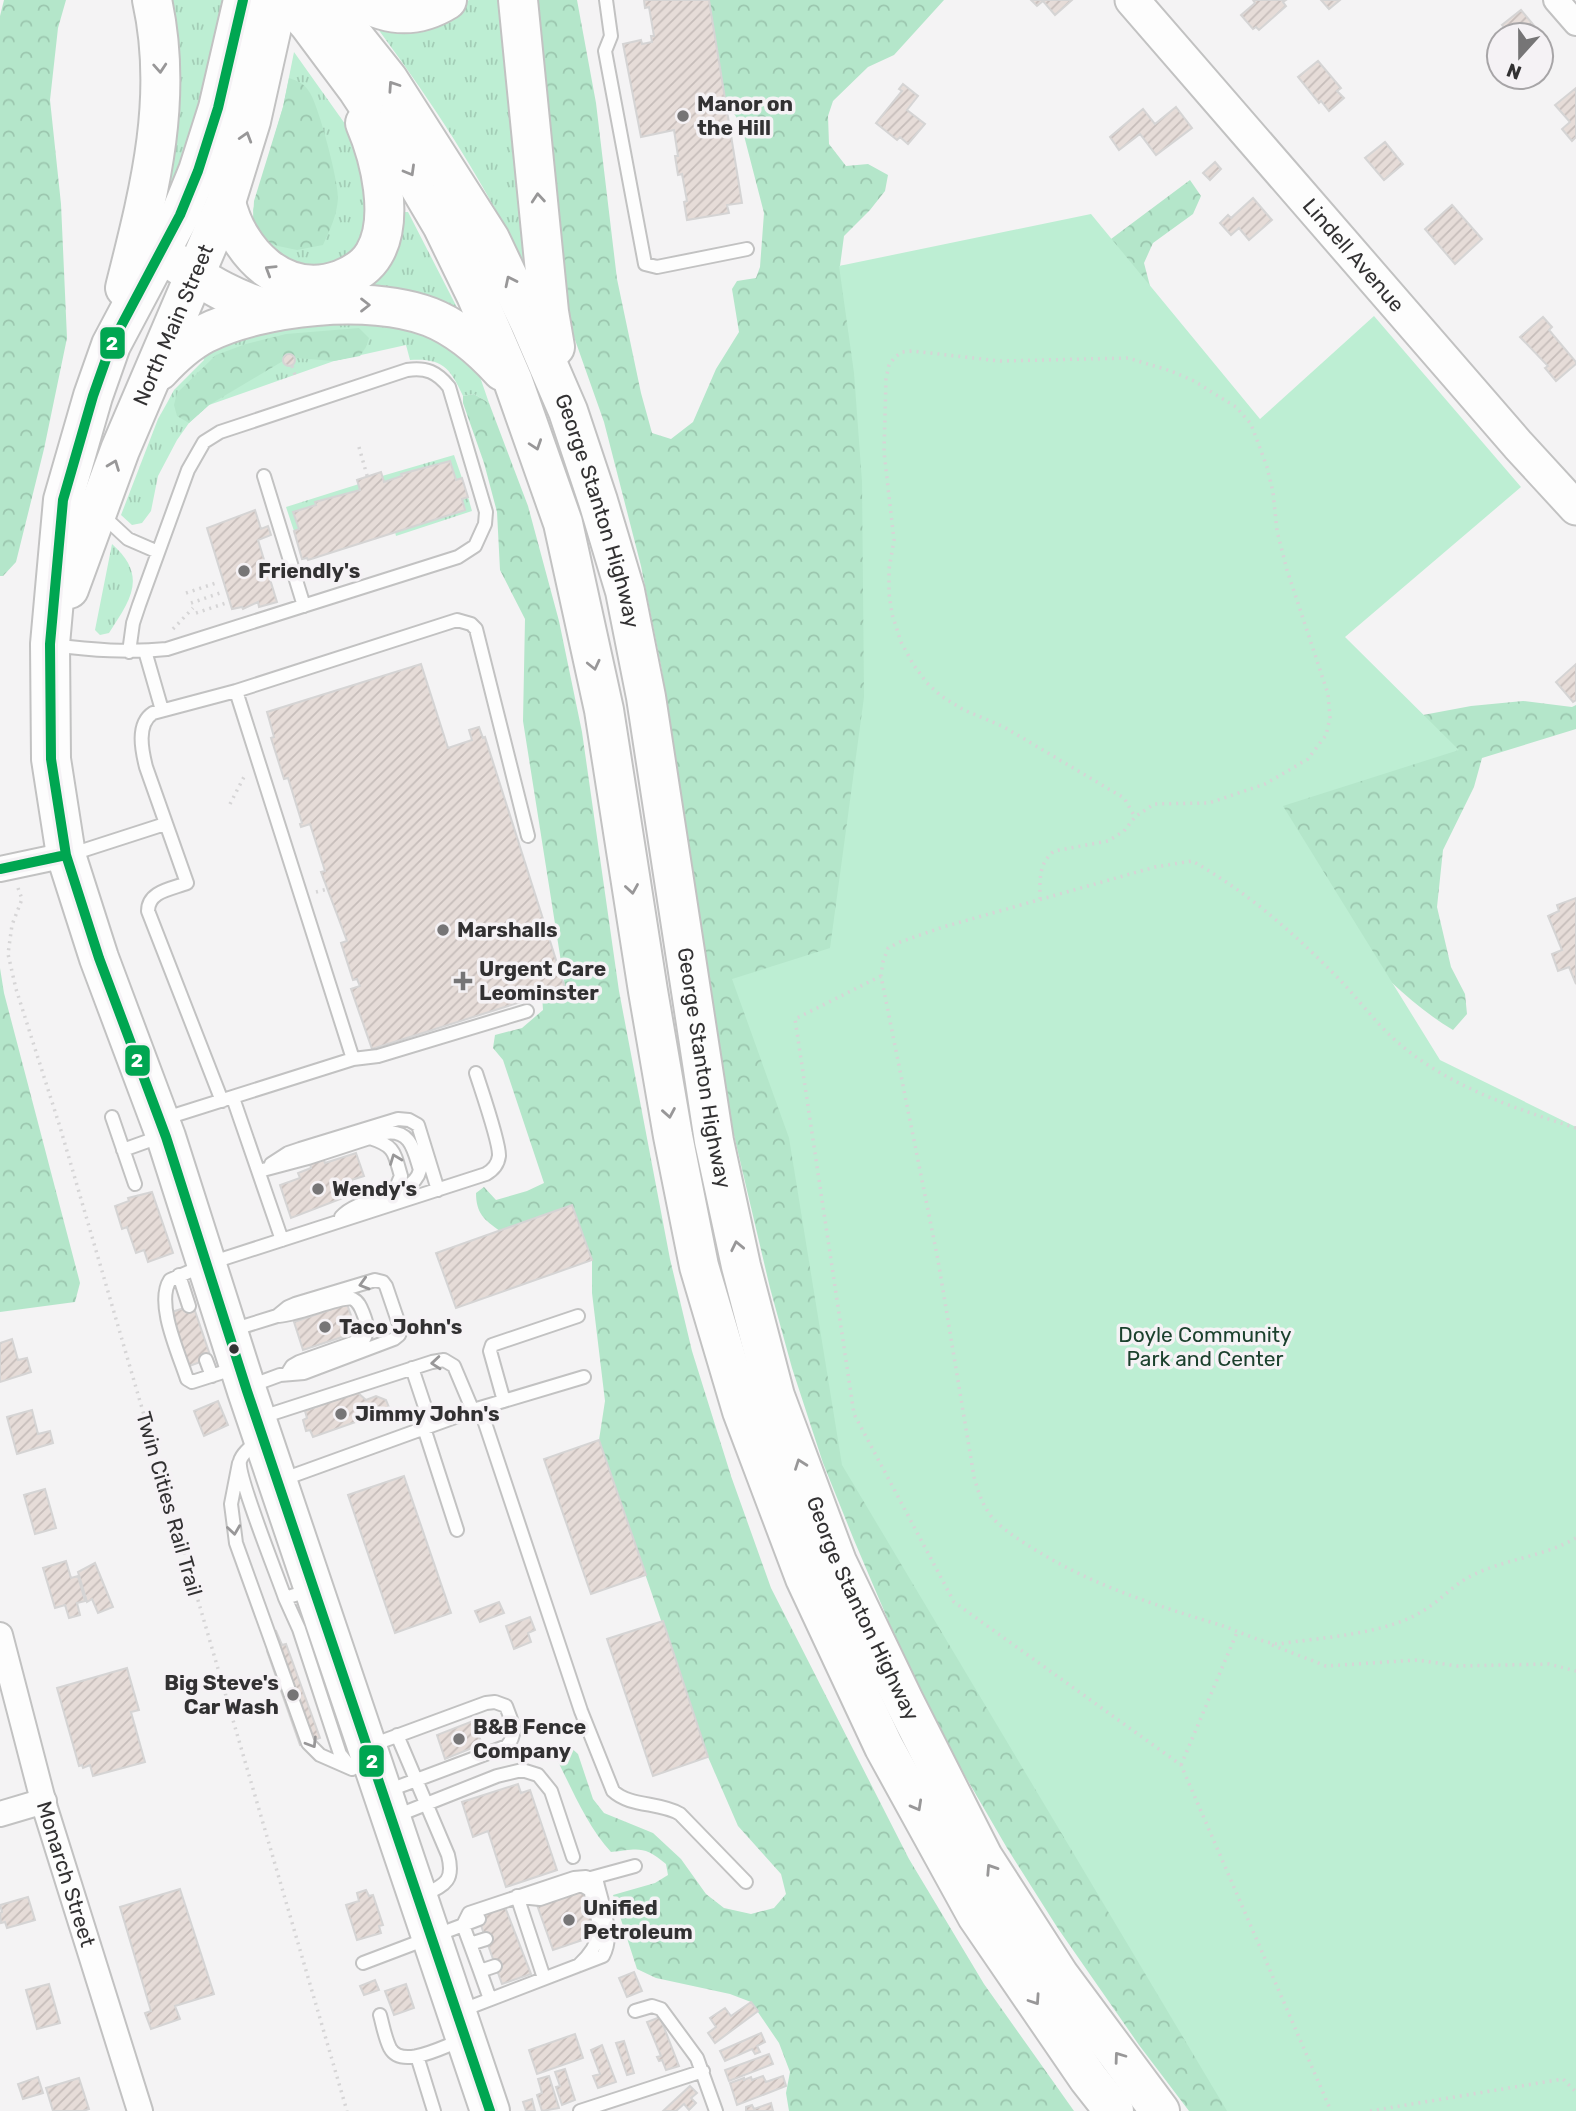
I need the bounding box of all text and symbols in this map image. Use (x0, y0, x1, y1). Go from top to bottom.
north arrow (1485, 21, 1555, 91)
text: N (1504, 58, 1525, 85)
one-way arrow (152, 62, 167, 73)
one-way arrow (388, 81, 401, 94)
place label: Manor on the Hill (697, 91, 793, 140)
marker: Manor on the Hill (675, 108, 691, 124)
one-way arrow (237, 131, 252, 143)
one-way arrow (402, 163, 415, 176)
one-way arrow (530, 192, 545, 204)
street label: Lindell Avenue (1298, 193, 1410, 317)
street label: North Main Street (128, 240, 218, 409)
one-way arrow (265, 265, 278, 278)
one-way arrow (504, 276, 518, 288)
one-way arrow (360, 297, 371, 313)
line badge: 2 (99, 326, 126, 360)
text: 2 (106, 332, 118, 355)
street label: George Stanton Highway (550, 390, 645, 630)
one-way arrow (528, 438, 542, 451)
one-way arrow (106, 459, 120, 471)
place label: Friendly's (258, 558, 360, 583)
marker: Friendly's (236, 563, 252, 579)
one-way arrow (586, 659, 601, 671)
one-way arrow (624, 883, 639, 895)
place label: Marshalls (457, 917, 558, 942)
marker: Marshalls (435, 922, 451, 938)
street label: George Stanton Highway (673, 946, 737, 1191)
place label: Urgent Care Leominster (479, 956, 606, 1005)
marker: Urgent Care Leominster (453, 971, 473, 991)
line badge: 2 (124, 1044, 151, 1077)
text: 2 (131, 1049, 143, 1072)
one-way arrow (661, 1107, 676, 1119)
one-way arrow (389, 1153, 403, 1166)
place label: Wendy's (332, 1176, 417, 1201)
marker: Wendy's (310, 1181, 326, 1197)
one-way arrow (731, 1240, 745, 1252)
one-way arrow (358, 1275, 370, 1290)
place label: Taco John's (339, 1314, 462, 1339)
marker: Taco John's (317, 1319, 333, 1335)
park label: Doyle Community Park and Center (1118, 1322, 1292, 1371)
unlabelled marker (227, 1342, 241, 1356)
one-way arrow (430, 1355, 441, 1370)
place label: Jimmy John's (355, 1401, 500, 1426)
marker: Jimmy John's (333, 1406, 349, 1422)
street label: Twin Cities Rail Trail (131, 1409, 208, 1599)
one-way arrow (795, 1459, 809, 1471)
street label: George Stanton Highway (802, 1493, 925, 1725)
one-way arrow (226, 1524, 241, 1536)
place label: Big Steve's Car Wash (164, 1670, 279, 1719)
marker: Big Steve's Car Wash (285, 1687, 301, 1703)
place label: B&B Fence Company (473, 1714, 586, 1763)
marker: B&B Fence Company (451, 1731, 467, 1747)
one-way arrow (303, 1736, 316, 1749)
line badge: 2 (358, 1744, 385, 1778)
text: 2 (366, 1750, 378, 1773)
street label: Monarch Street (32, 1798, 101, 1950)
one-way arrow (909, 1799, 922, 1812)
one-way arrow (987, 1863, 1000, 1876)
place label: Unified Petroleum (583, 1895, 693, 1944)
marker: Unified Petroleum (561, 1912, 577, 1928)
one-way arrow (1027, 1992, 1039, 2005)
one-way arrow (1115, 2052, 1127, 2065)

